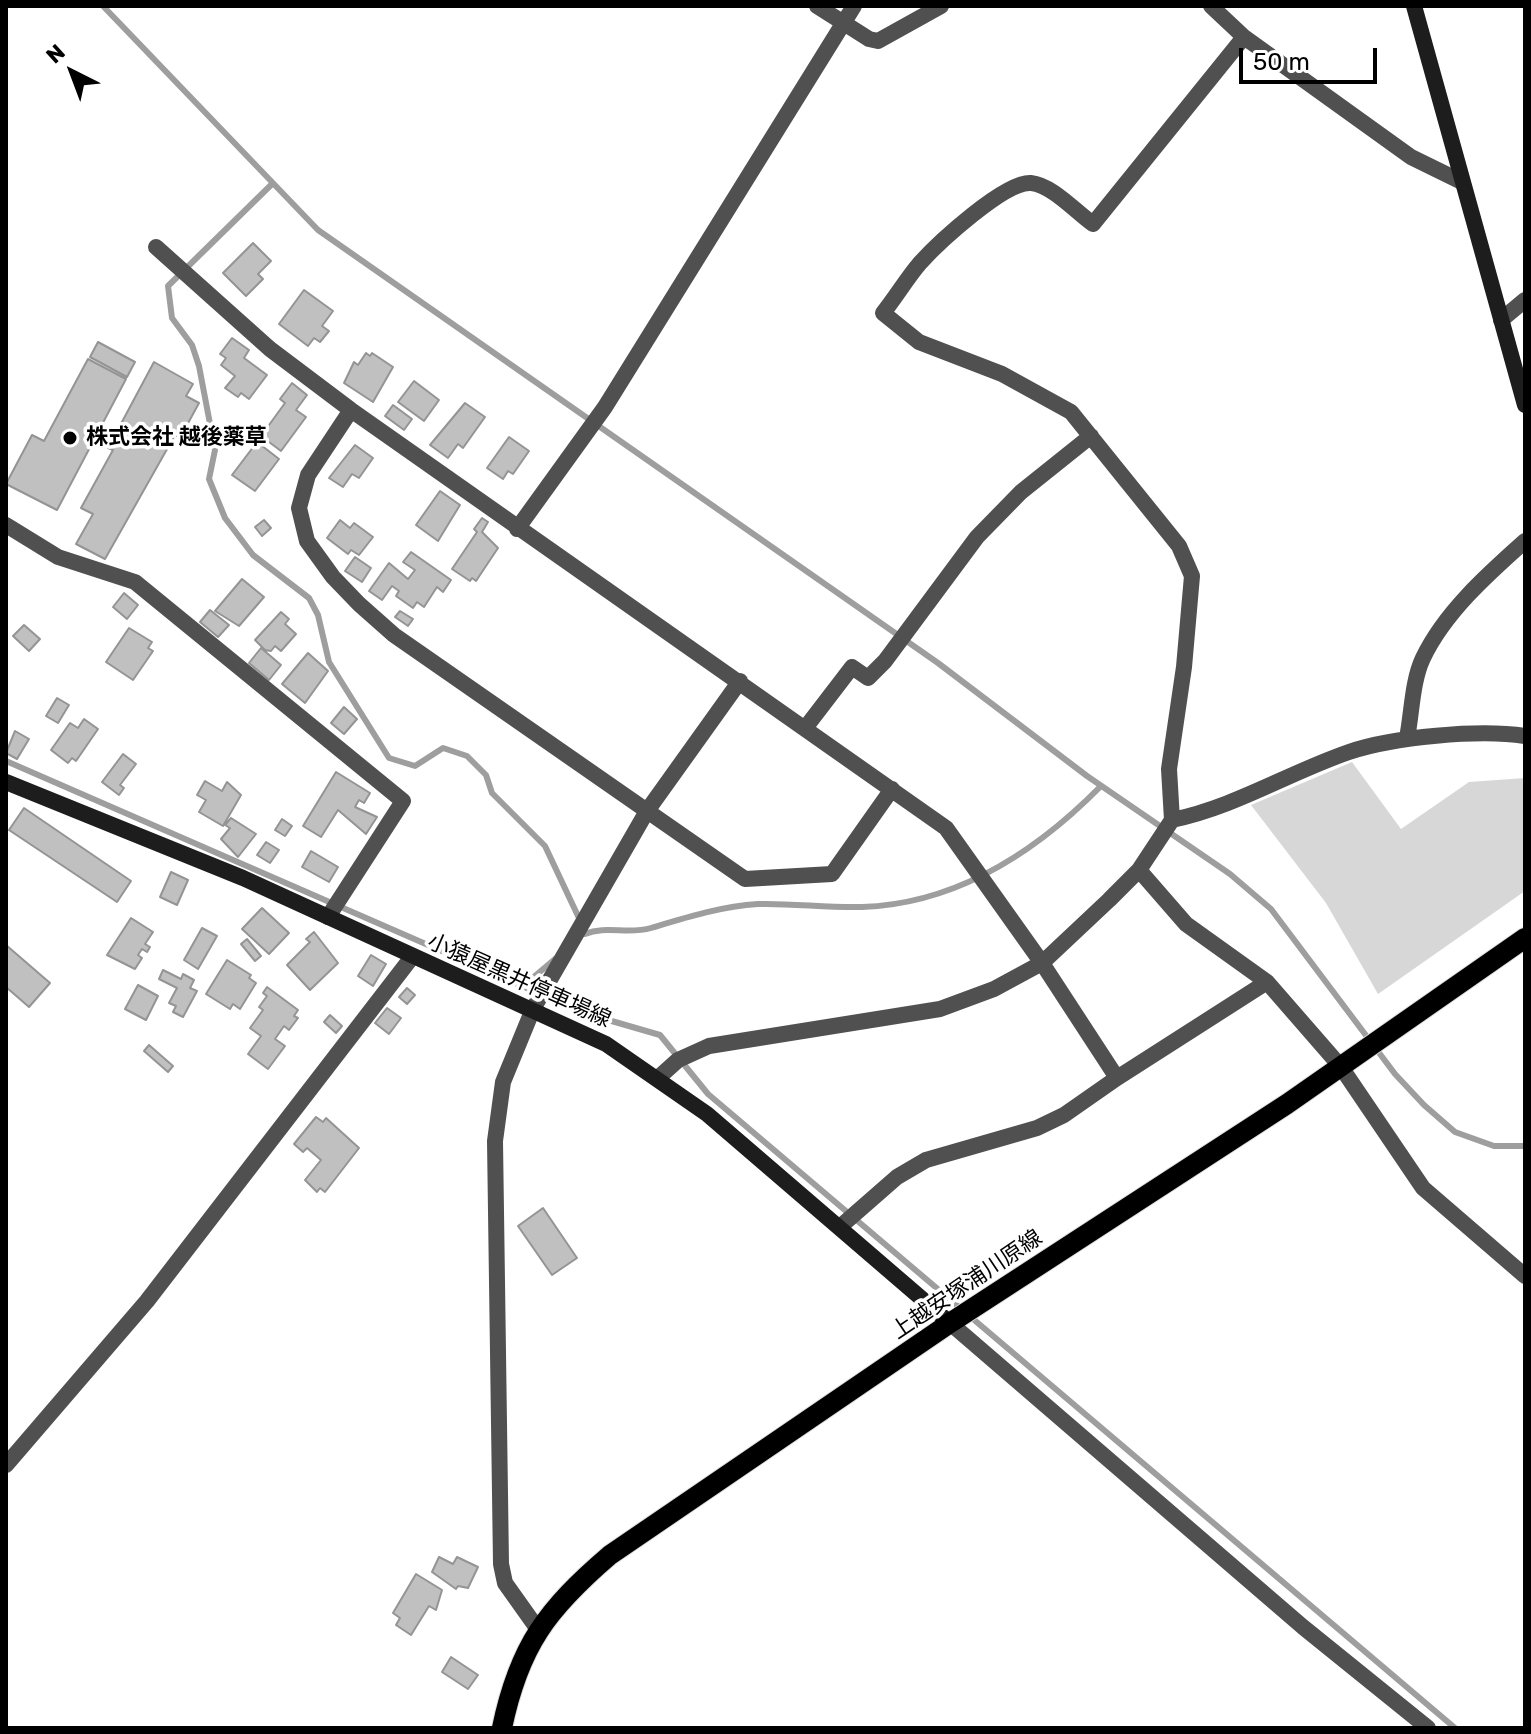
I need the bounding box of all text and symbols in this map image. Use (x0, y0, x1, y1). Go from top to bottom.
north arrow (32, 32, 112, 112)
scale bar (1243, 32, 1381, 82)
text: N (41, 38, 71, 69)
text: 50 m (1253, 48, 1310, 76)
place label: 株式会社 越後薬草 (86, 425, 267, 451)
marker: 株式会社 越後薬草 (61, 429, 79, 447)
street label: 小猿屋黒井停車場線 (423, 929, 615, 1033)
street label: 上越安塚浦川原線 (887, 1225, 1047, 1345)

